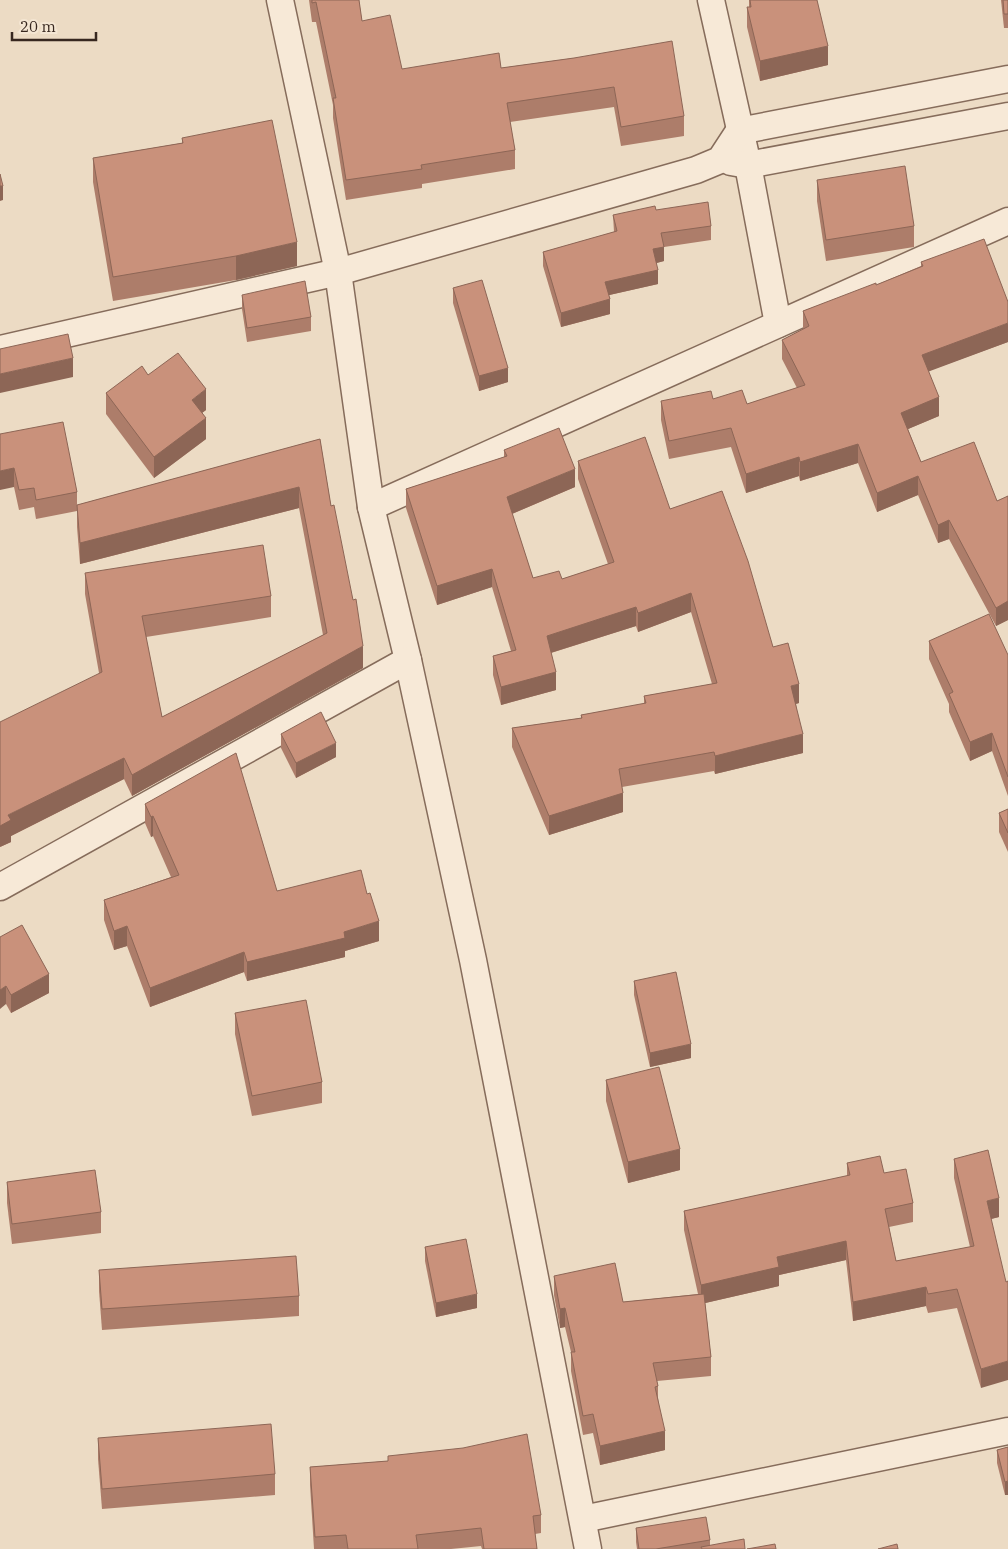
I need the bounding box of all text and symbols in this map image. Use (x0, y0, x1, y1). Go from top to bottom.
scale bar (12, 10, 96, 42)
text: 20 m (20, 17, 56, 36)

